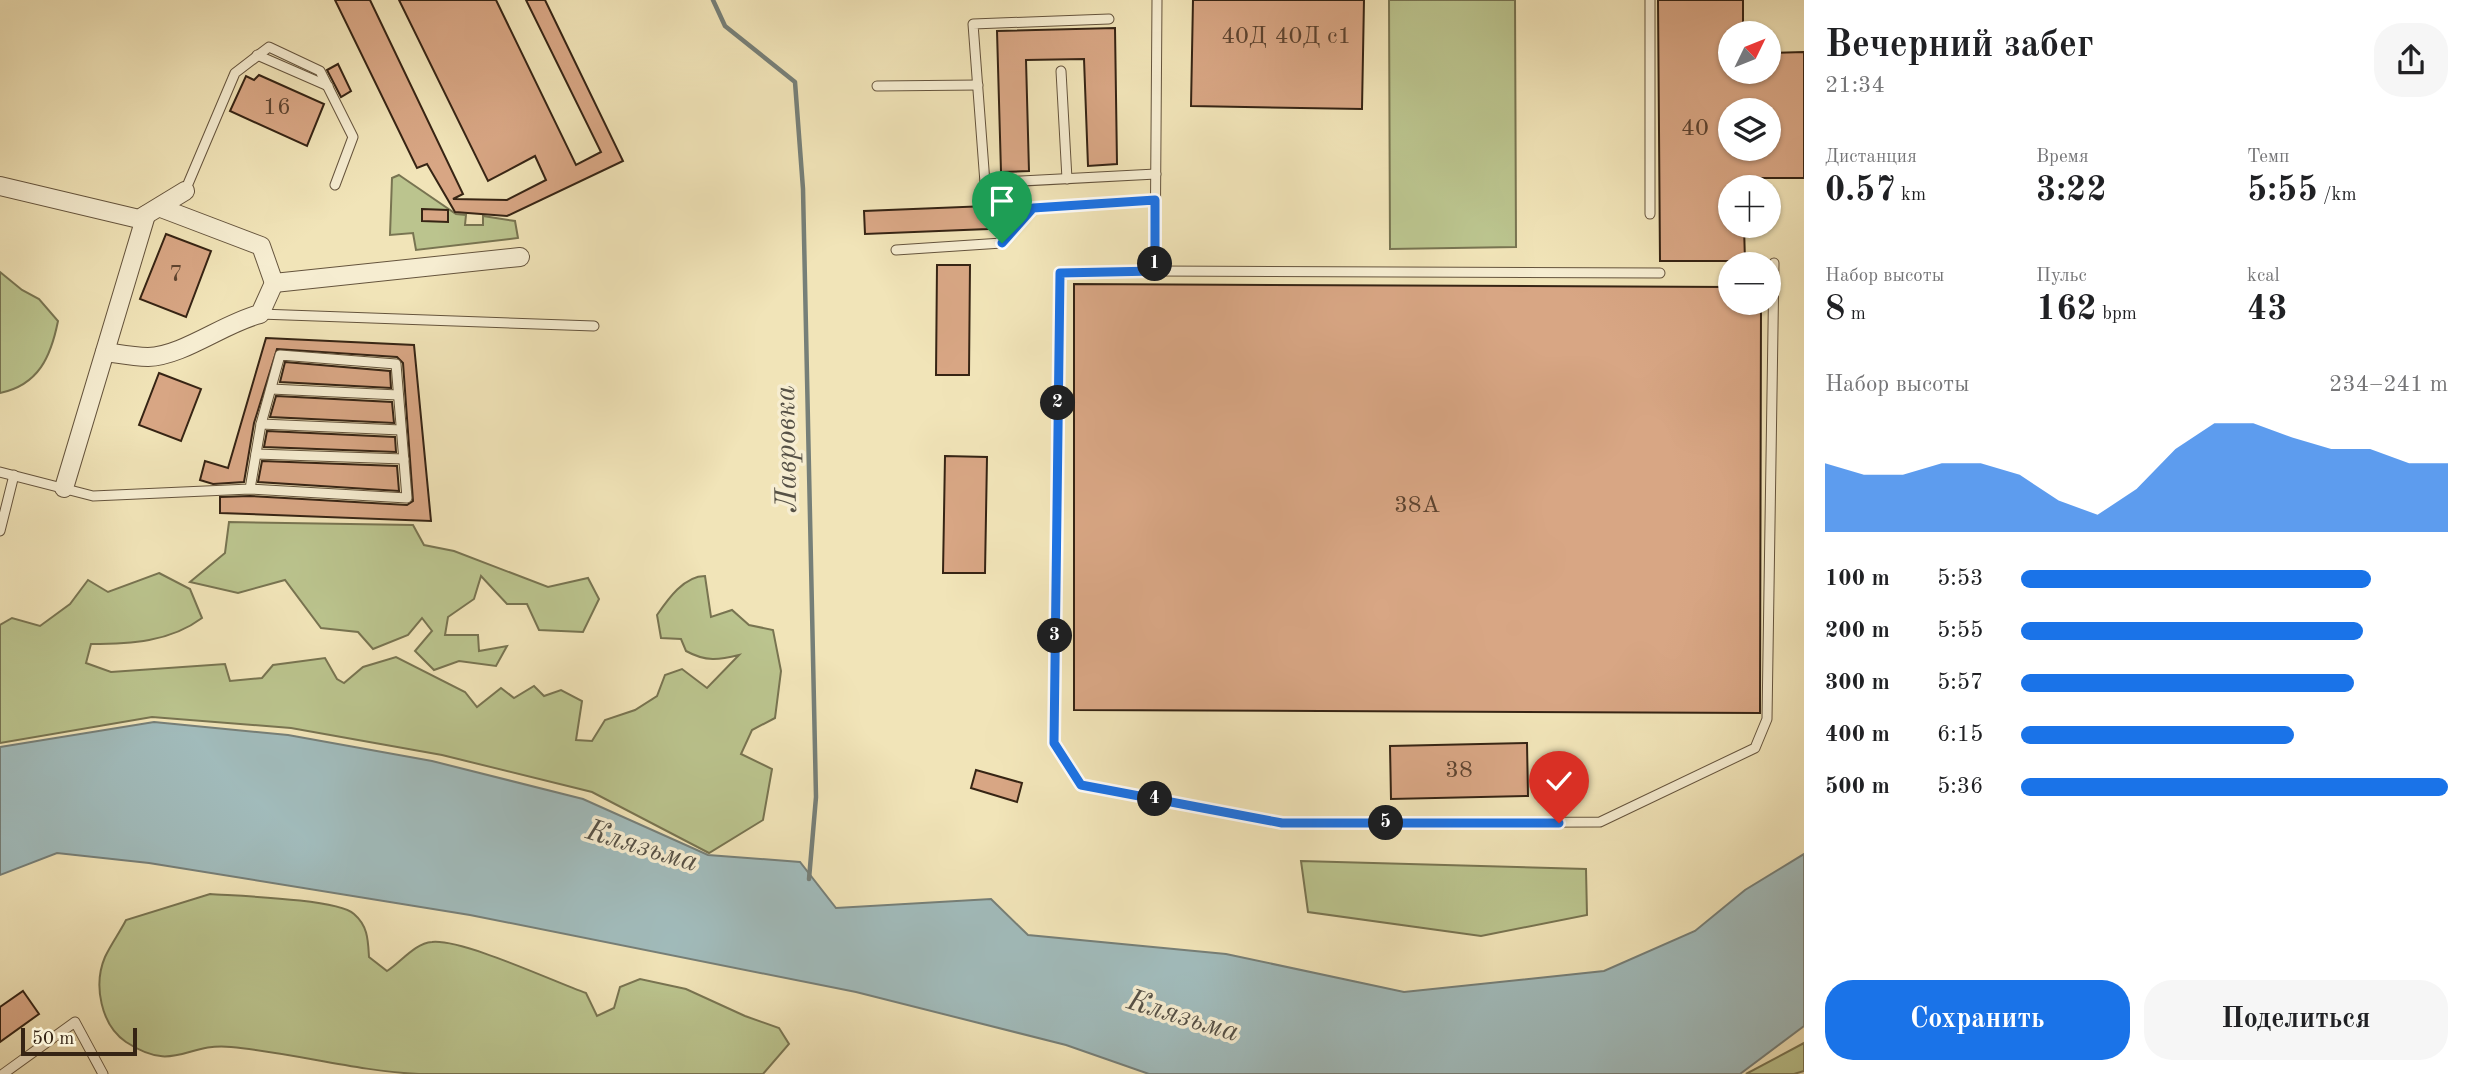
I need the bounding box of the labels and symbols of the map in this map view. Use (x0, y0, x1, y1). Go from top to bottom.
north arrow (1718, 21, 1782, 84)
house number: 40Д (1221, 25, 1267, 49)
house number: 40Д с1 (1275, 25, 1351, 49)
house number: 16 (263, 96, 291, 120)
house number: 40 (1681, 117, 1709, 141)
pin (972, 171, 1032, 243)
pin: 1 (1138, 246, 1172, 282)
house number: 7 (169, 263, 183, 287)
water label: Лавровка (771, 385, 803, 513)
pin: 2 (1040, 386, 1076, 420)
house number: 38А (1394, 494, 1440, 518)
pin: 3 (1038, 618, 1072, 654)
pin (1529, 751, 1589, 823)
house number: 38 (1445, 759, 1473, 783)
pin: 4 (1138, 782, 1172, 816)
pin: 5 (1368, 806, 1404, 840)
water label: Клязьма (582, 816, 702, 878)
water label: Клязьма (1123, 986, 1243, 1048)
scale bar (21, 1025, 136, 1057)

